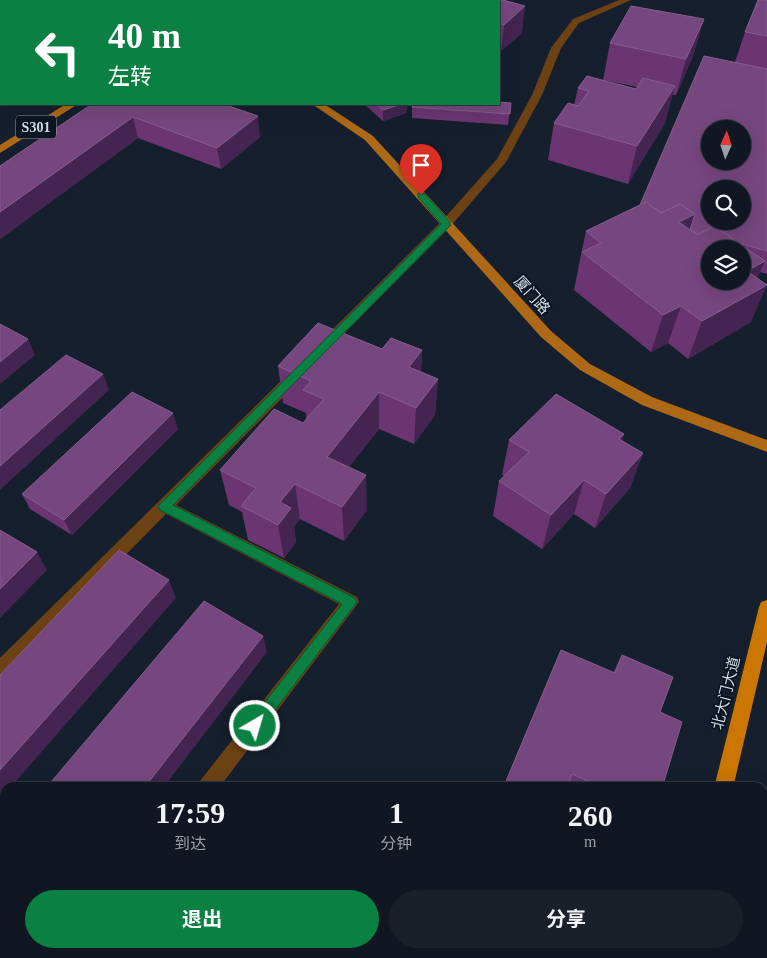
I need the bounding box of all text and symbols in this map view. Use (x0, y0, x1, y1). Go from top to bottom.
text: 40 m (108, 17, 181, 56)
icon: left (25, 20, 90, 85)
text: 左转 (108, 64, 152, 89)
road number: S301 (16, 115, 56, 138)
north arrow (701, 120, 751, 170)
map controls (701, 120, 751, 290)
pin (400, 144, 442, 195)
icon: arrive (407, 151, 435, 179)
button: search (701, 180, 751, 230)
button: layers (701, 240, 751, 290)
street label: 厦门路 (511, 273, 553, 317)
street label: 北大门大道 (708, 654, 743, 731)
position arrow (228, 699, 280, 751)
text: 17:59 (155, 796, 225, 829)
text: 1 (389, 796, 404, 829)
text: 260 (568, 799, 613, 832)
text: m (584, 833, 596, 850)
text: 到达 (174, 835, 206, 852)
text: 分钟 (380, 835, 412, 852)
button: 退出 (25, 890, 379, 948)
button: 分享 (389, 890, 743, 948)

